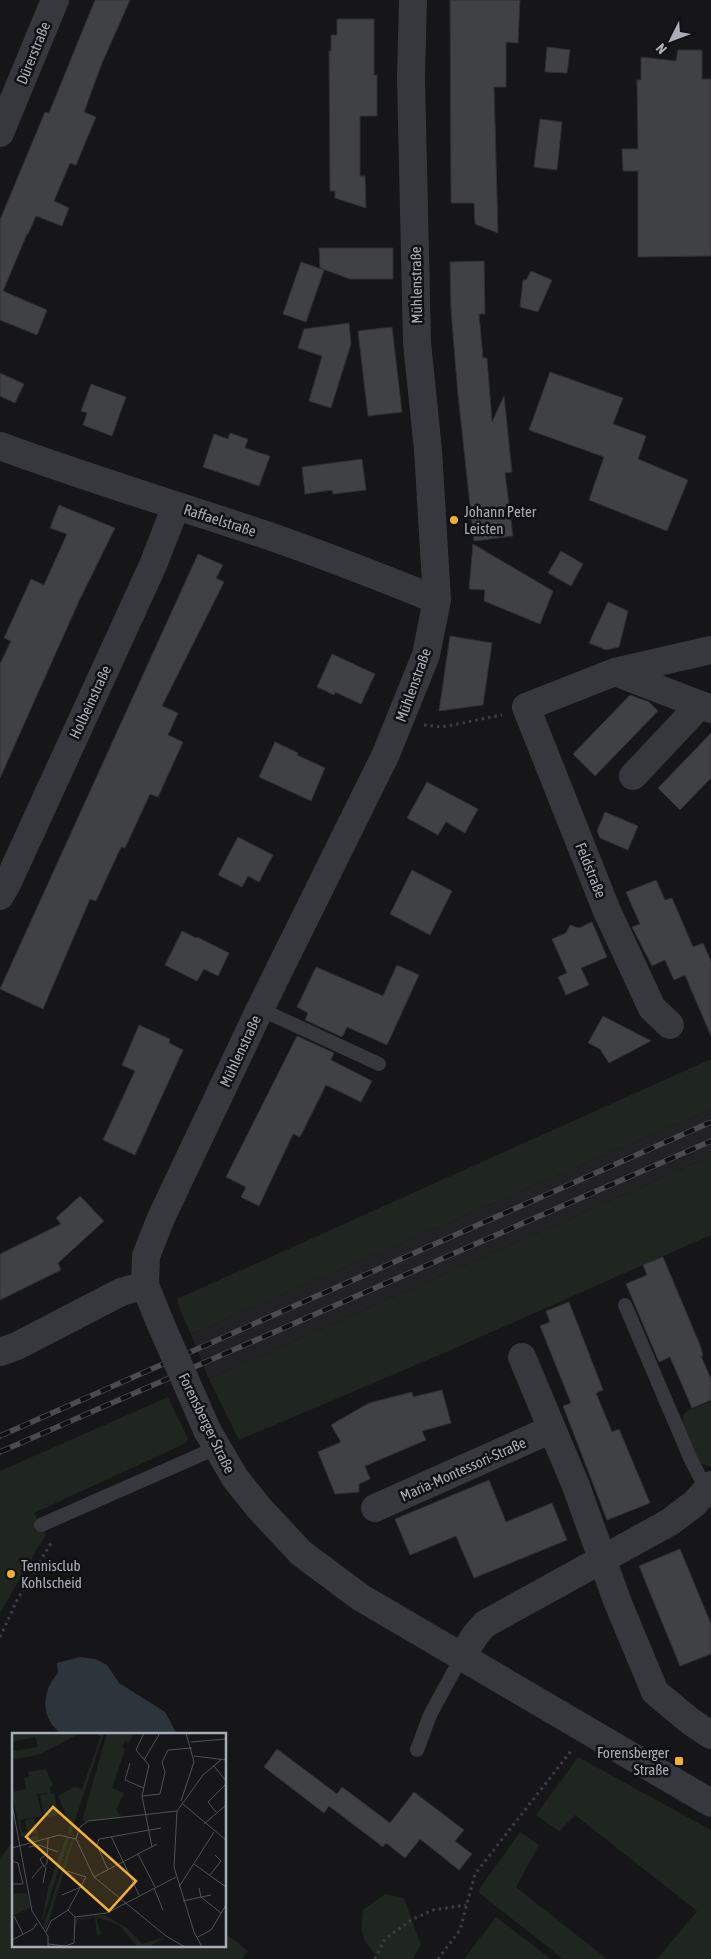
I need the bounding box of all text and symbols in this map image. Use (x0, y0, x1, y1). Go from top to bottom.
north arrow (646, 15, 696, 65)
street label: Dürerstraße (13, 19, 53, 87)
text: N (653, 40, 670, 57)
street label: Mühlenstraße (407, 246, 425, 324)
street label: Raffaelstraße (182, 500, 258, 540)
place label: Johann Peter Leisten (464, 503, 537, 537)
marker: Johann Peter Leisten (448, 514, 460, 526)
street label: Mühlenstraße (392, 646, 434, 724)
street label: Holbeinstraße (66, 662, 114, 741)
street label: Feldstraße (572, 840, 610, 900)
street label: Mühlenstraße (216, 1012, 264, 1090)
street label: Forensberger Straße (175, 1370, 239, 1476)
street label: Maria-Montessori-Straße (398, 1434, 529, 1504)
place label: Tennisclub Kohlscheid (21, 1557, 82, 1591)
marker: Tennisclub Kohlscheid (5, 1568, 17, 1580)
inset map (12, 1733, 226, 1946)
place label: Forensberger Straße (597, 1744, 670, 1778)
marker: Forensberger Straße (673, 1755, 685, 1767)

